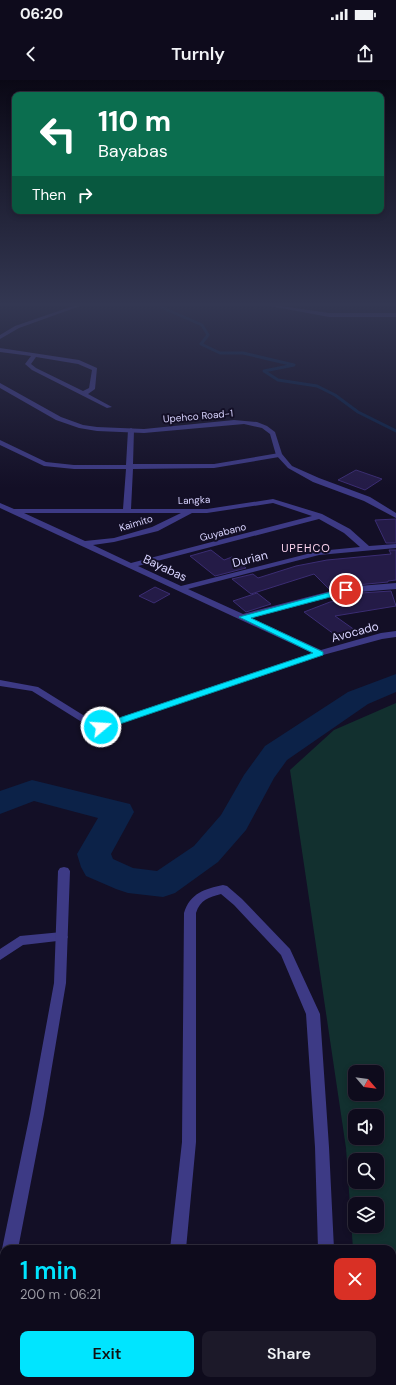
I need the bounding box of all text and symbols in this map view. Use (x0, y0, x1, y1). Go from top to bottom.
text: 06:20 (20, 4, 63, 24)
text: Turnly (171, 42, 225, 66)
icon: back (20, 43, 42, 65)
icon: share (354, 43, 376, 65)
text: 110 m (98, 103, 171, 140)
icon: left (32, 108, 84, 160)
text: Bayabas (98, 139, 168, 163)
icon: right (74, 184, 96, 206)
text: Then (32, 185, 66, 205)
street label: Upehco Road-1 (162, 406, 234, 426)
street label: Langka (178, 493, 210, 507)
street label: Kaimito (118, 512, 154, 534)
street label: Guyabano (198, 520, 248, 544)
district label: UPEHCO (281, 541, 331, 555)
street label: Durian (231, 547, 269, 571)
street label: Bayabas (141, 551, 189, 585)
pin (329, 573, 363, 607)
icon: arrive (335, 579, 357, 601)
street label: Avocado (329, 618, 381, 646)
position arrow (80, 706, 122, 748)
north arrow (348, 1065, 384, 1101)
map controls (348, 1065, 384, 1233)
button: sound (348, 1109, 384, 1145)
button: search (348, 1153, 384, 1189)
button: layers (348, 1197, 384, 1233)
text: 1 min (20, 1255, 77, 1286)
button: close (334, 1258, 376, 1300)
text: 200 m · 06:21 (20, 1286, 101, 1303)
button: Exit (20, 1331, 194, 1377)
button: Share (202, 1331, 376, 1377)

